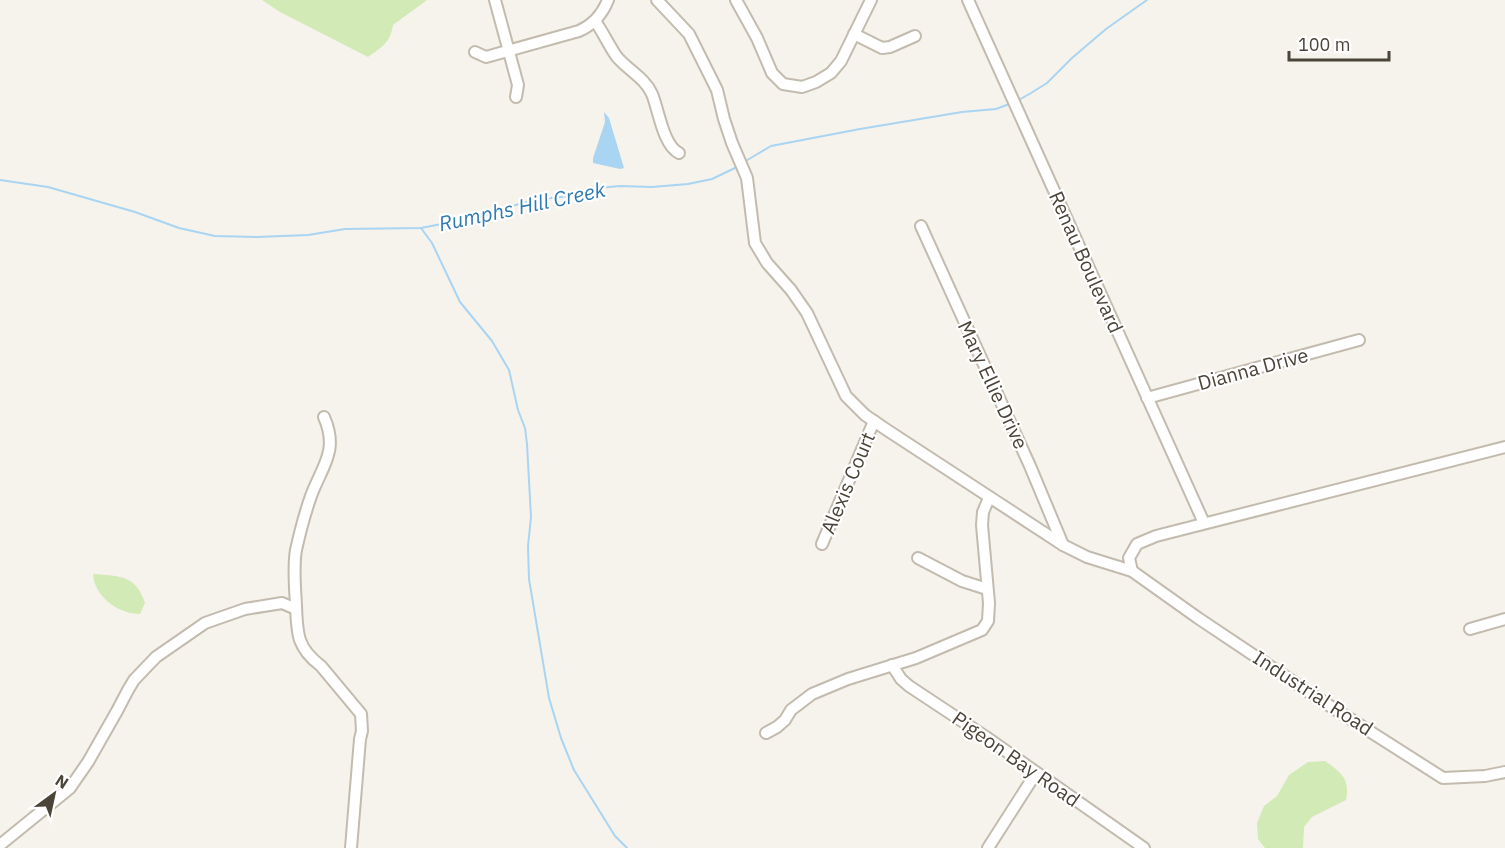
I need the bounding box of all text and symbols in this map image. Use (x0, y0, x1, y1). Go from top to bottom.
scale bar (1289, 24, 1390, 62)
text: 100 m (1298, 33, 1350, 56)
water label: Rumphs Hill Creek (436, 174, 609, 237)
street label: Renau Boulevard (1043, 187, 1130, 337)
street label: Mary Ellie Drive (952, 316, 1035, 453)
street label: Dianna Drive (1194, 341, 1311, 396)
street label: Alexis Court (814, 428, 881, 538)
street label: Industrial Road (1248, 644, 1379, 742)
street label: Pigeon Bay Road (947, 704, 1086, 813)
north arrow (24, 764, 84, 824)
text: N (52, 770, 72, 793)

